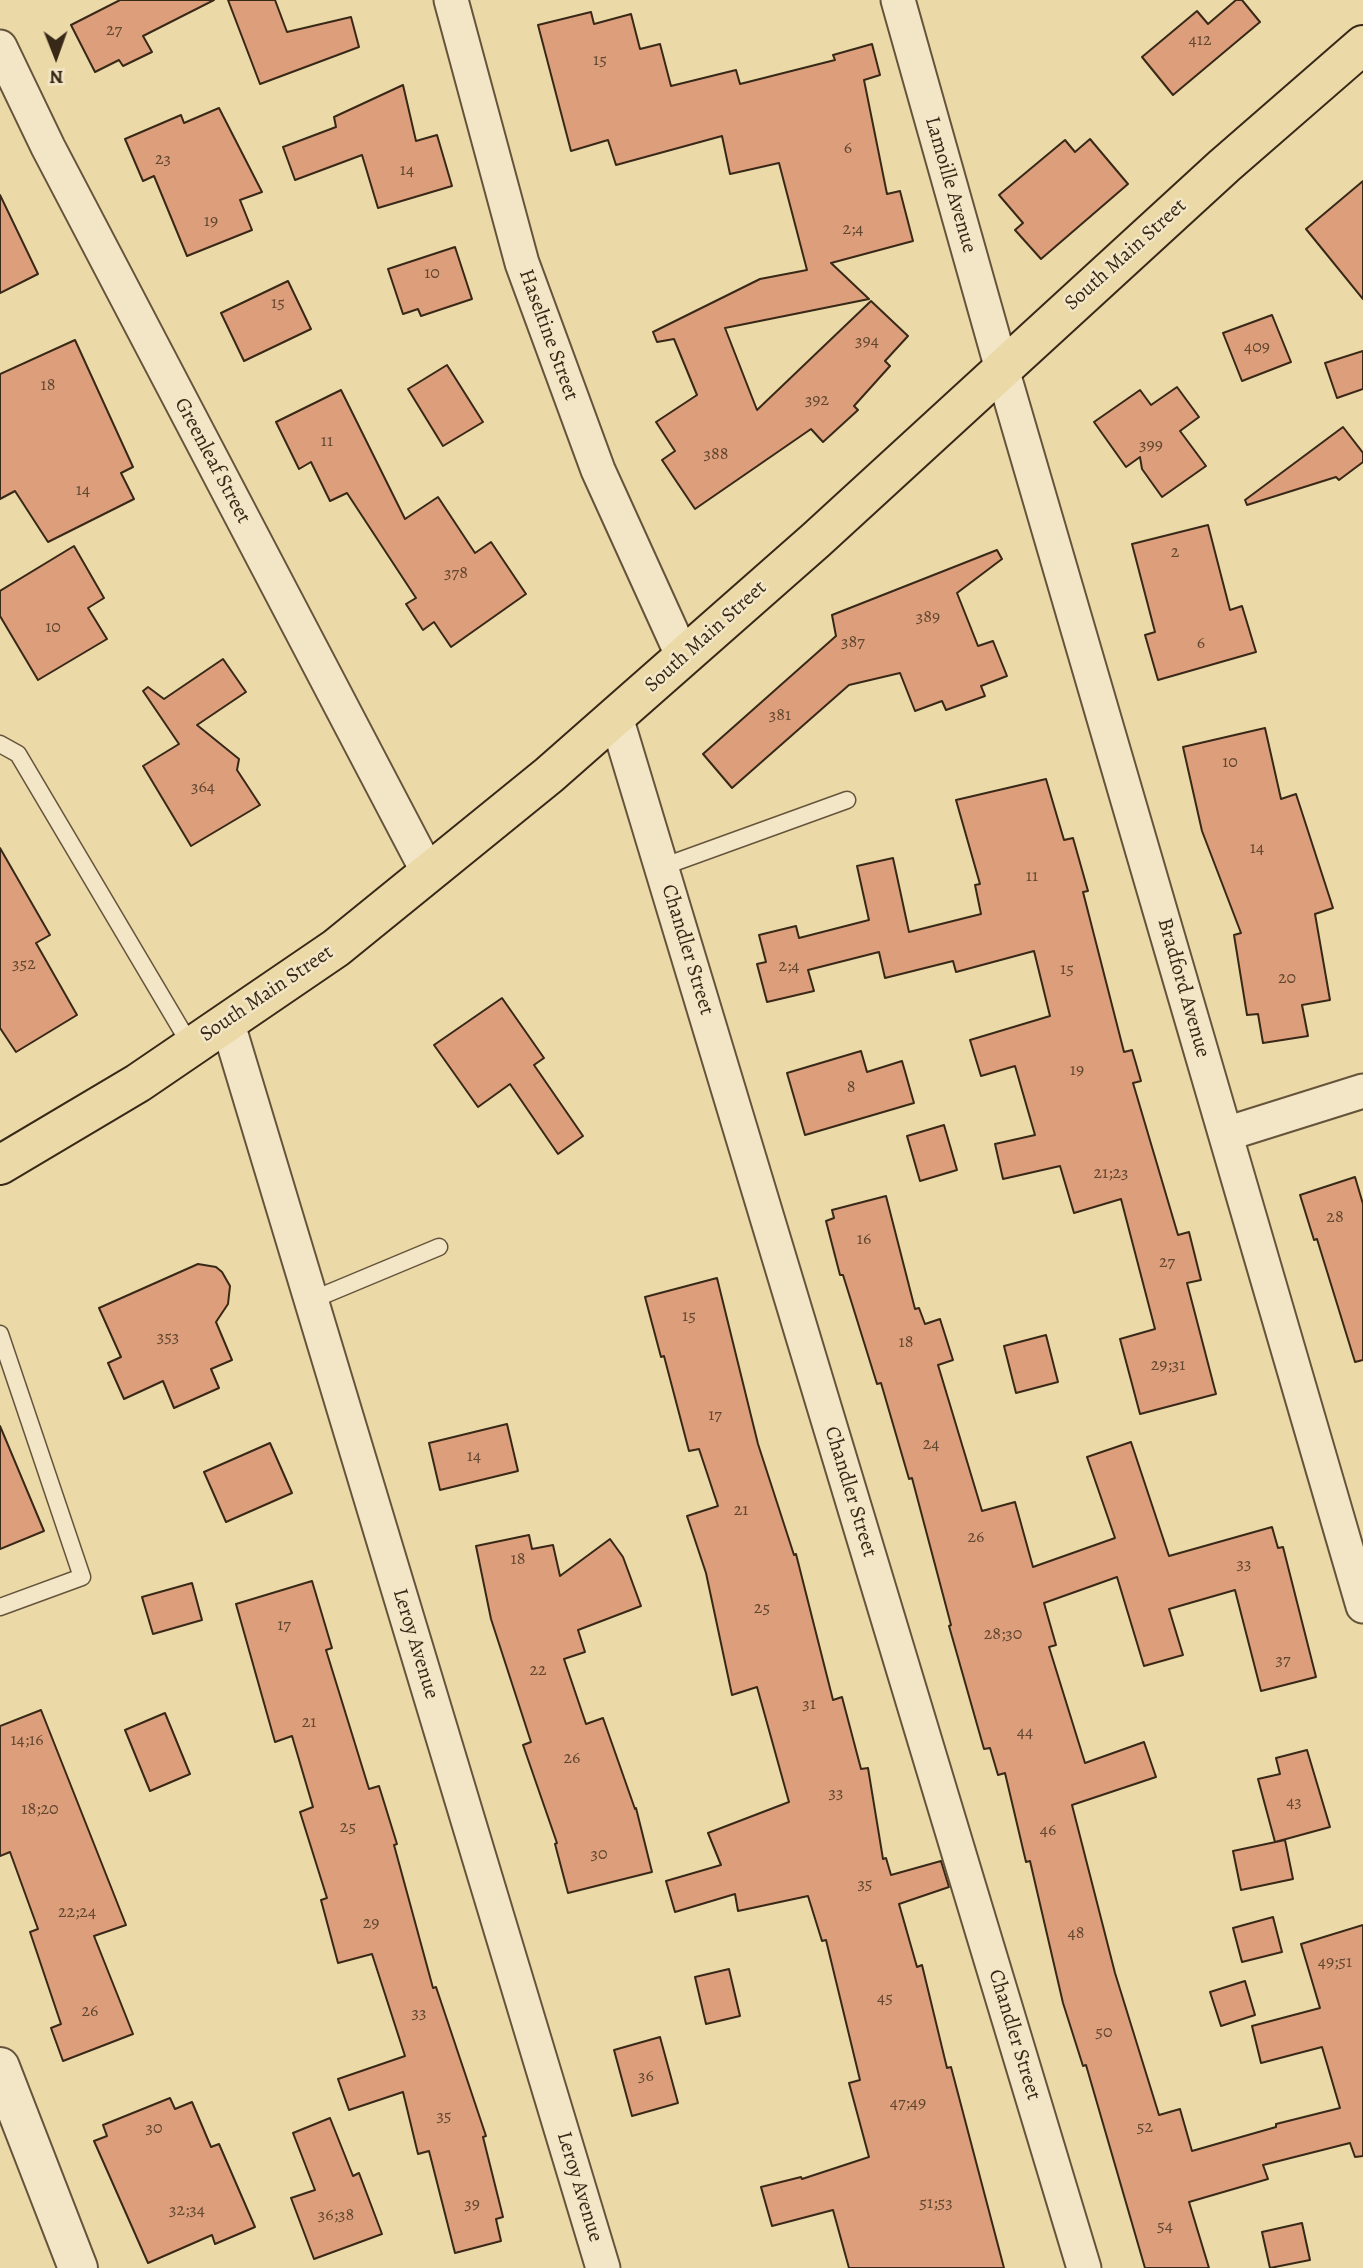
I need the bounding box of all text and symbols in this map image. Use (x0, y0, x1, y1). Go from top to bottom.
house number: 27 (106, 20, 122, 42)
north arrow (21, 21, 91, 91)
house number: 412 (1189, 30, 1211, 52)
house number: 15 (593, 50, 607, 72)
text: N (49, 64, 64, 90)
street label: Lamoille Avenue (919, 114, 981, 256)
house number: 6 (844, 138, 852, 160)
house number: 23 (155, 149, 171, 171)
house number: 14 (400, 160, 414, 182)
street label: South Main Street (1060, 194, 1192, 316)
house number: 19 (204, 211, 218, 233)
house number: 2;4 (843, 219, 863, 241)
house number: 10 (424, 263, 440, 285)
street label: Haseltine Street (513, 266, 583, 404)
house number: 15 (271, 293, 285, 315)
house number: 394 (855, 331, 879, 353)
house number: 409 (1244, 337, 1270, 359)
house number: 18 (41, 375, 55, 397)
house number: 392 (805, 390, 829, 412)
street label: Greenleaf Street (168, 394, 256, 528)
house number: 11 (321, 431, 333, 453)
house number: 399 (1139, 435, 1163, 457)
house number: 388 (704, 444, 728, 466)
house number: 14 (76, 480, 90, 502)
house number: 2 (1171, 542, 1179, 564)
house number: 378 (444, 563, 468, 585)
street label: South Main Street (640, 576, 772, 698)
house number: 389 (916, 607, 940, 629)
house number: 10 (45, 617, 61, 639)
house number: 387 (841, 632, 865, 654)
house number: 6 (1197, 633, 1205, 655)
house number: 381 (769, 705, 791, 727)
house number: 10 (1222, 752, 1238, 774)
house number: 364 (191, 777, 215, 799)
house number: 14 (1250, 838, 1264, 860)
house number: 11 (1026, 866, 1038, 888)
street label: Chandler Street (655, 882, 719, 1018)
street label: Bradford Avenue (1151, 915, 1215, 1061)
street label: South Main Street (196, 940, 338, 1048)
house number: 352 (12, 954, 36, 976)
house number: 2;4 (779, 956, 799, 978)
house number: 15 (1060, 959, 1074, 981)
house number: 20 (1278, 968, 1296, 990)
house number: 19 (1070, 1060, 1084, 1082)
house number: 8 (847, 1077, 855, 1099)
house number: 21;23 (1093, 1163, 1129, 1185)
house number: 28 (1326, 1207, 1344, 1229)
house number: 16 (857, 1229, 871, 1251)
house number: 27 (1159, 1252, 1175, 1274)
house number: 15 (682, 1306, 696, 1328)
house number: 353 (157, 1327, 179, 1349)
house number: 18 (899, 1332, 913, 1354)
house number: 29;31 (1151, 1355, 1185, 1377)
house number: 17 (708, 1405, 722, 1427)
street label: Chandler Street (818, 1424, 882, 1560)
house number: 24 (923, 1434, 939, 1456)
house number: 14 (467, 1446, 481, 1468)
house number: 21 (734, 1500, 748, 1522)
house number: 26 (968, 1527, 984, 1549)
house number: 18 (511, 1549, 525, 1571)
house number: 33 (1237, 1554, 1251, 1576)
street label: Leroy Avenue (386, 1586, 444, 1702)
house number: 25 (754, 1598, 770, 1620)
house number: 17 (277, 1615, 291, 1637)
house number: 28;30 (984, 1624, 1022, 1646)
house number: 37 (1275, 1650, 1291, 1672)
house number: 22 (529, 1660, 547, 1682)
house number: 31 (802, 1694, 816, 1716)
house number: 21 (302, 1712, 316, 1734)
house number: 44 (1017, 1722, 1033, 1744)
house number: 14;16 (10, 1730, 44, 1752)
house number: 26 (564, 1748, 580, 1770)
house number: 33 (829, 1783, 843, 1805)
house number: 43 (1286, 1792, 1302, 1814)
house number: 18;20 (21, 1799, 59, 1821)
house number: 25 (340, 1817, 356, 1839)
house number: 46 (1040, 1820, 1056, 1842)
house number: 30 (590, 1844, 608, 1866)
house number: 35 (857, 1874, 873, 1896)
house number: 22;24 (58, 1902, 96, 1924)
house number: 29 (363, 1913, 379, 1935)
house number: 48 (1068, 1923, 1084, 1945)
house number: 49;51 (1318, 1952, 1352, 1974)
street label: Chandler Street (982, 1967, 1046, 2103)
house number: 45 (877, 1988, 893, 2010)
house number: 26 (82, 2001, 98, 2023)
house number: 33 (412, 2003, 426, 2025)
house number: 50 (1095, 2022, 1113, 2044)
house number: 36 (638, 2066, 654, 2088)
house number: 47;49 (890, 2093, 926, 2115)
house number: 35 (436, 2106, 452, 2128)
house number: 52 (1137, 2117, 1153, 2139)
house number: 30 (145, 2118, 163, 2140)
street label: Leroy Avenue (550, 2129, 608, 2245)
house number: 51;53 (919, 2193, 953, 2215)
house number: 39 (464, 2194, 480, 2216)
house number: 32;34 (169, 2200, 205, 2222)
house number: 36;38 (318, 2205, 354, 2227)
house number: 54 (1157, 2216, 1173, 2238)

